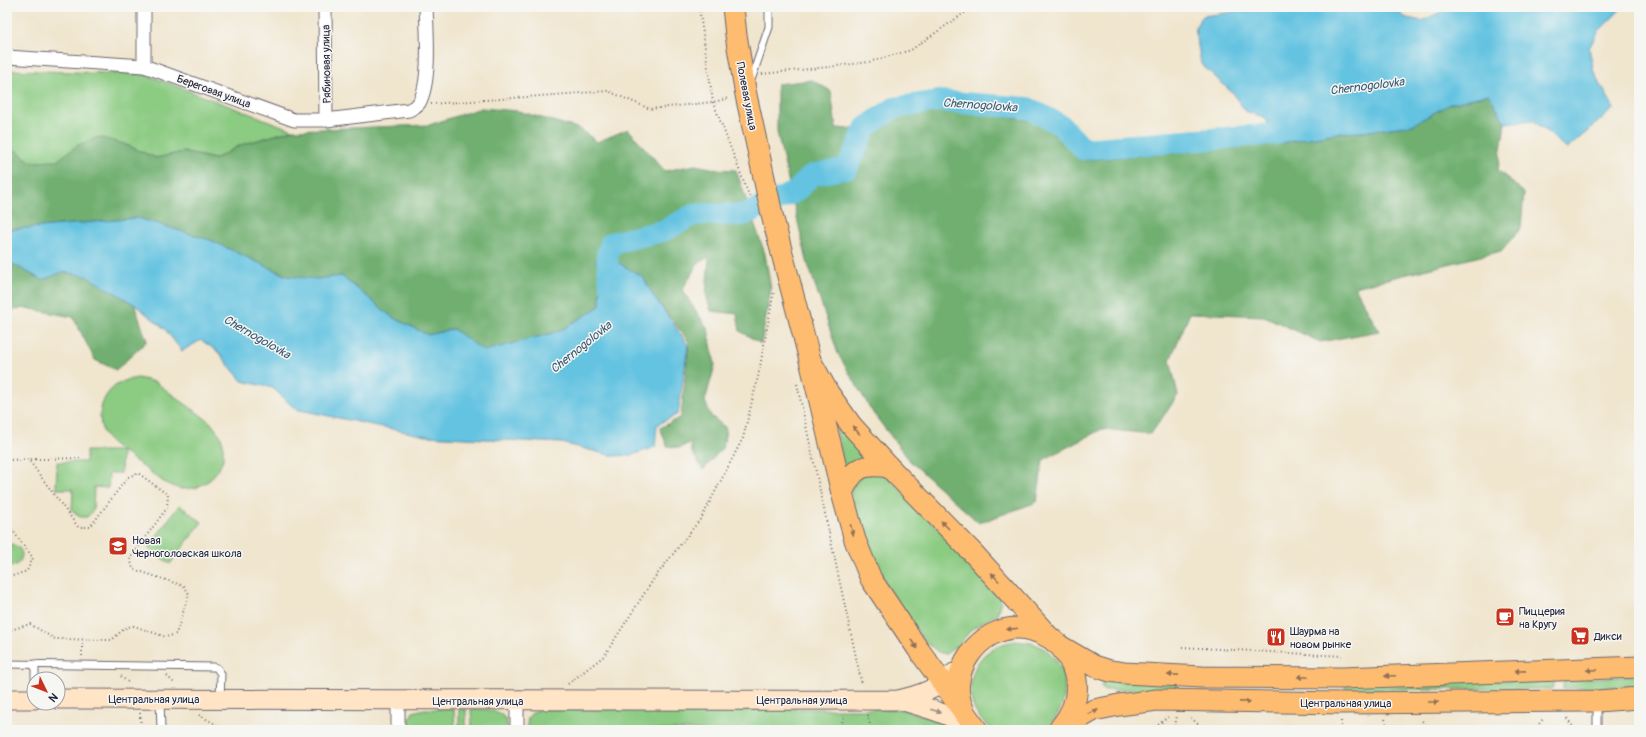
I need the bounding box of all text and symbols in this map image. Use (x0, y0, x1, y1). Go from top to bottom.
street label: Рябиновая улица (319, 25, 334, 103)
street label: Полевая улица (734, 61, 759, 131)
street label: Береговая улица (175, 72, 253, 111)
water label: Chernogolovka (1329, 74, 1406, 98)
water label: Chernogolovka (942, 95, 1019, 116)
water label: Chernogolovka (221, 312, 294, 363)
water label: Chernogolovka (548, 317, 616, 377)
one-way arrow (852, 425, 861, 436)
one-way arrow (940, 520, 950, 530)
one-way arrow (850, 524, 856, 537)
place label: Новая Черноголовская школа (132, 534, 242, 560)
school or university icon: Новая Черноголовская школа (107, 535, 129, 557)
one-way arrow (990, 572, 999, 582)
place label: Пиццерия на Кругу (1519, 605, 1565, 631)
cafe icon: Пиццерия на Кругу (1494, 606, 1516, 628)
place label: Шаурма на новом рынке (1290, 625, 1352, 651)
supermarket icon: Дикси (1569, 625, 1591, 647)
one-way arrow (1006, 626, 1018, 632)
restaurant icon: Шаурма на новом рынке (1265, 626, 1287, 648)
place label: Дикси (1593, 630, 1622, 643)
one-way arrow (910, 638, 918, 649)
one-way arrow (1585, 667, 1598, 673)
one-way arrow (1513, 668, 1526, 674)
north arrow (26, 671, 66, 711)
one-way arrow (1166, 672, 1179, 678)
one-way arrow (1383, 673, 1396, 679)
one-way arrow (1296, 674, 1309, 680)
text: N (45, 690, 60, 705)
street label: Центральная улица (109, 693, 199, 706)
street label: Центральная улица (757, 694, 847, 707)
street label: Центральная улица (433, 695, 523, 708)
street label: Центральная улица (1301, 697, 1391, 710)
one-way arrow (1239, 699, 1252, 705)
one-way arrow (1427, 699, 1440, 705)
one-way arrow (930, 708, 942, 714)
one-way arrow (1087, 708, 1099, 715)

